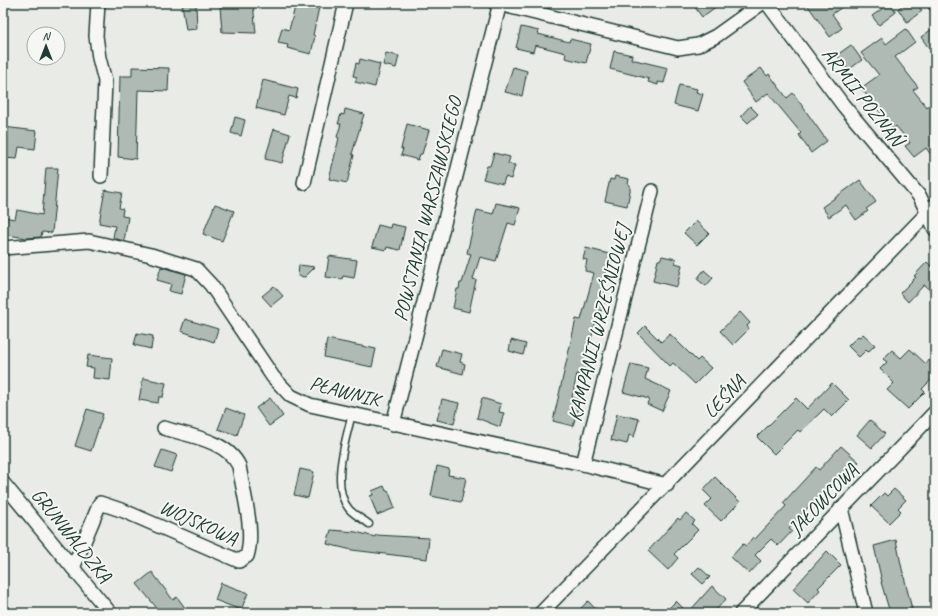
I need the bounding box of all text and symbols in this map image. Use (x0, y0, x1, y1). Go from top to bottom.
north arrow (26, 26, 66, 66)
text: N (43, 29, 52, 43)
street label: ARMII POZNAŃ (816, 42, 911, 153)
street label: POWSTANIA WARSZAWSKIEGO (388, 92, 468, 324)
street label: KAMPANII WRZEŚNIOWEJ (562, 219, 636, 424)
street label: LEŚNA (698, 369, 752, 423)
street label: PŁAWNIK (307, 370, 386, 414)
street label: JAŁOWCOWA (782, 458, 864, 541)
street label: GRUNWALDZKA (26, 483, 118, 588)
street label: WOJSKOWA (156, 494, 243, 551)

